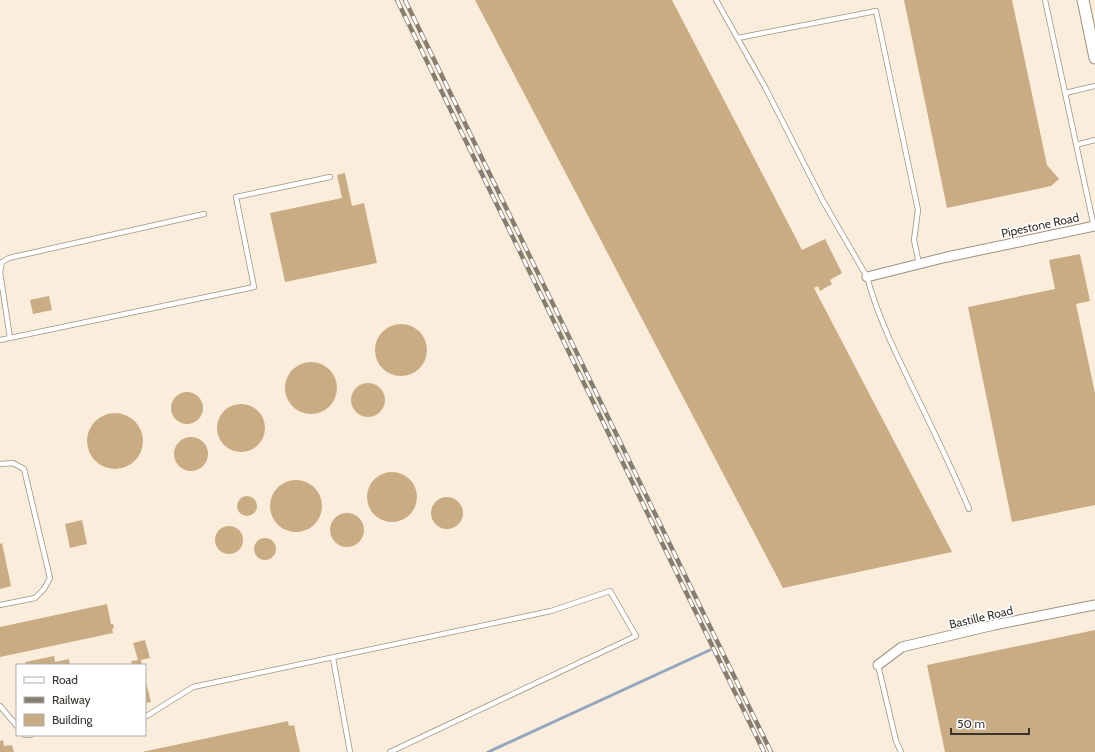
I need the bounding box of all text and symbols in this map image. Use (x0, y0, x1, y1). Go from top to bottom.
street label: Pipestone Road (1000, 209, 1080, 241)
street label: Bastille Road (948, 602, 1014, 632)
legend (16, 664, 146, 736)
text: Road (52, 672, 78, 687)
text: Railway (52, 692, 90, 707)
scale bar (951, 710, 1029, 736)
text: Building (52, 712, 94, 727)
text: 50 m (957, 716, 985, 731)

